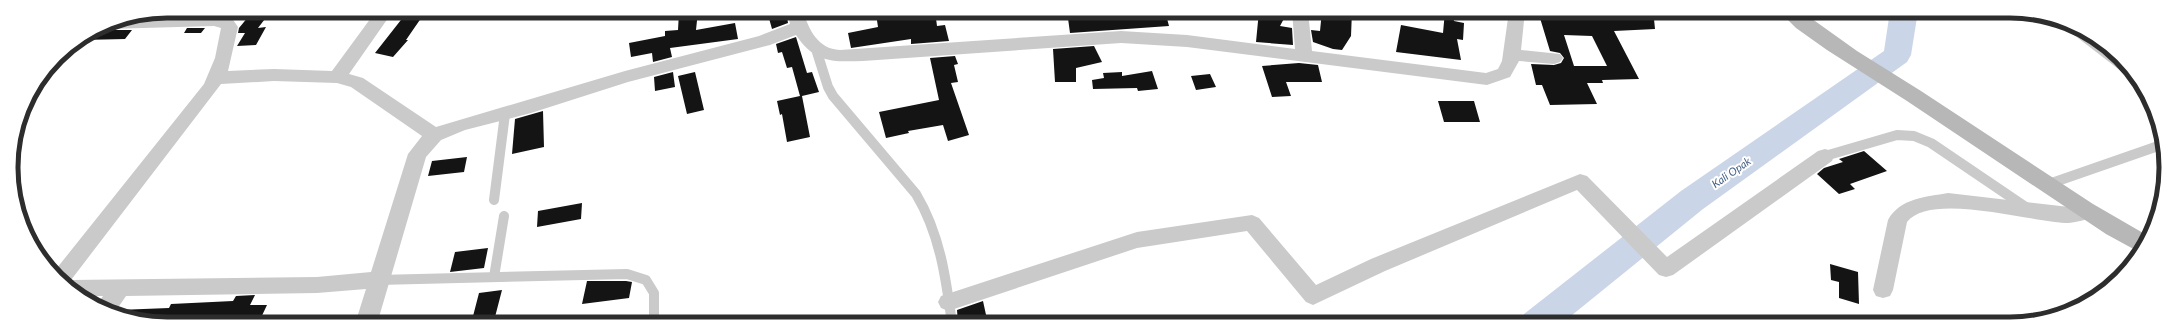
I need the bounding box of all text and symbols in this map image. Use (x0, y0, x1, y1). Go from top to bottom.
water label: Kali Opak (1709, 153, 1754, 190)

